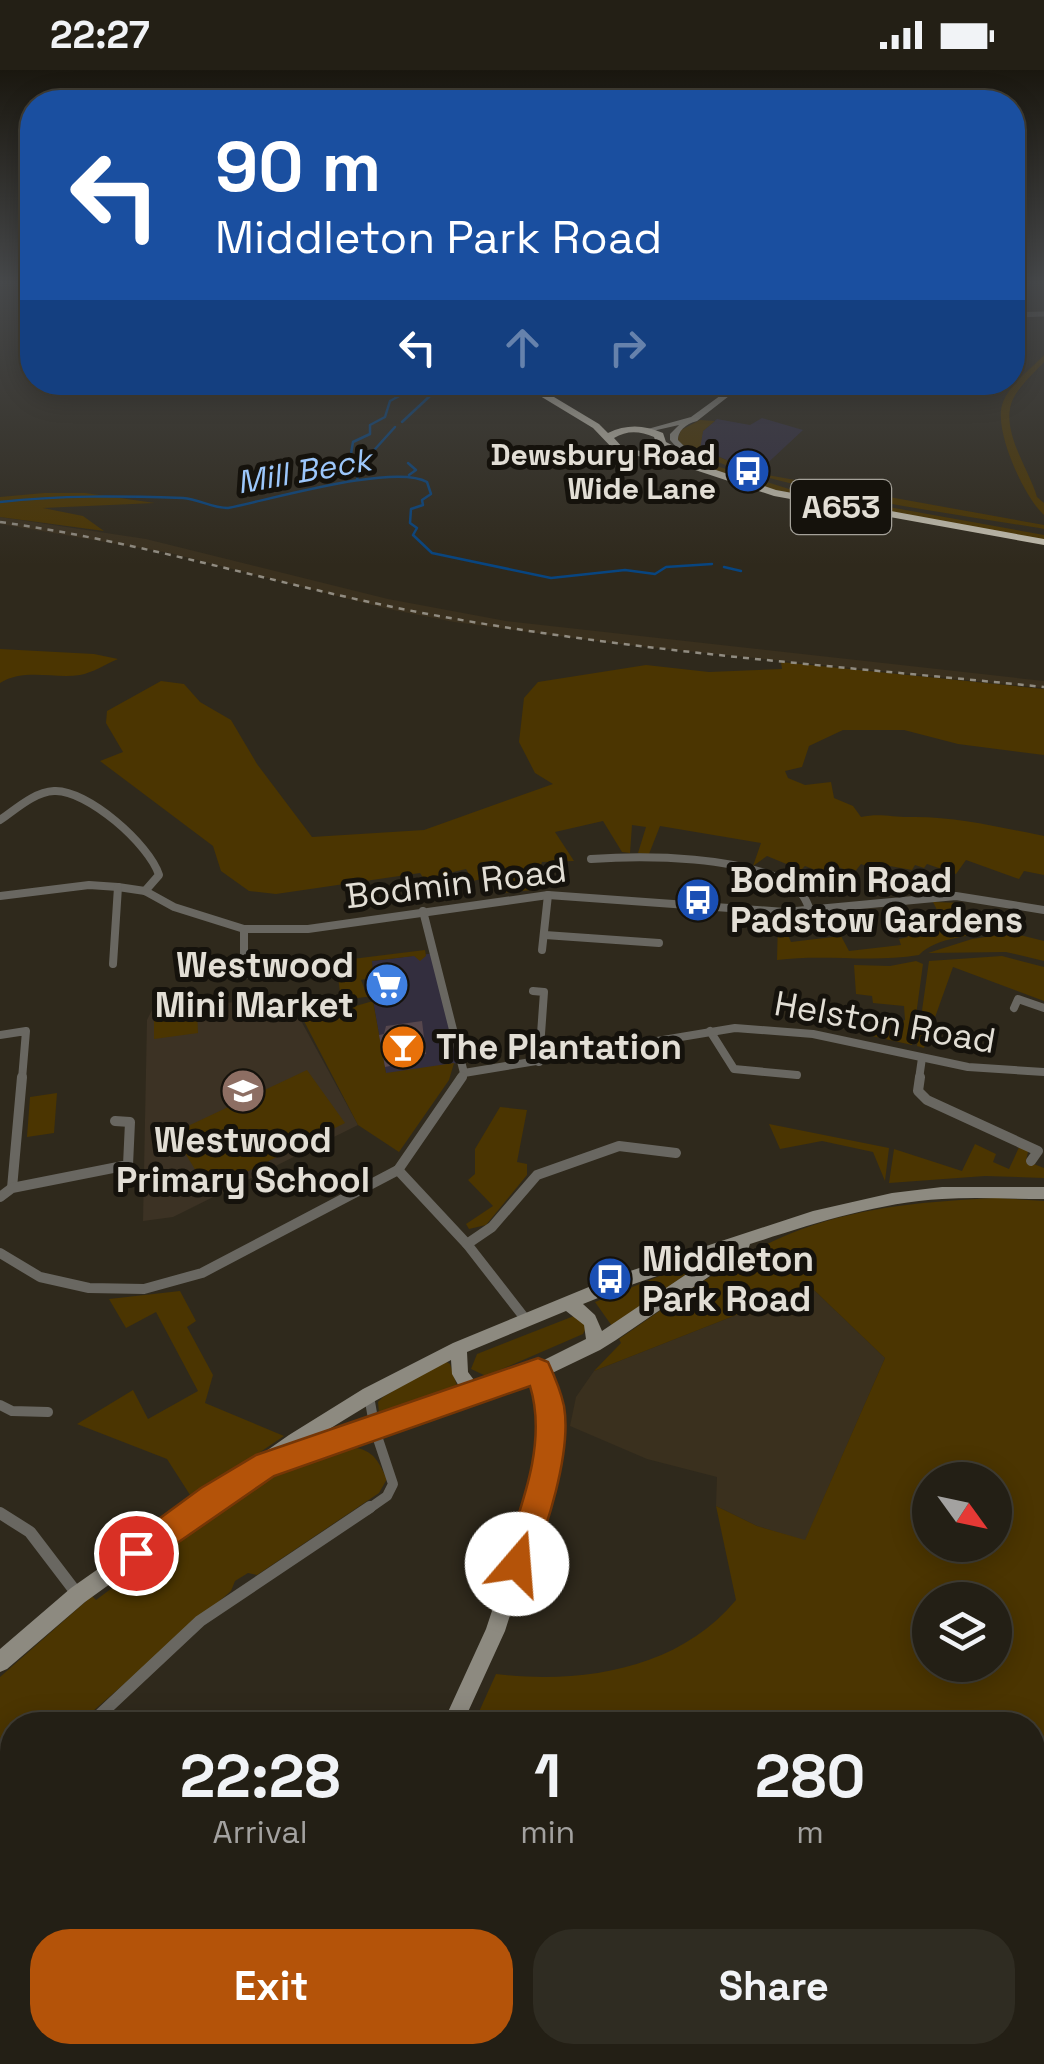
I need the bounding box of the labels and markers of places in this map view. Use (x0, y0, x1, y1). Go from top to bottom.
place label: Dewsbury Road Wide Lane (490, 435, 716, 508)
bus stop icon: Dewsbury Road Wide Lane (725, 448, 771, 494)
place label: Bodmin Road Padstow Gardens (730, 858, 1023, 942)
bus stop icon: Bodmin Road Padstow Gardens (675, 877, 721, 923)
place label: Westwood Mini Market (155, 943, 354, 1027)
supermarket icon: Westwood Mini Market (364, 962, 410, 1008)
bar icon: The Plantation (380, 1024, 426, 1070)
place label: The Plantation (436, 1025, 682, 1069)
school or university icon: Westwood Primary School (220, 1068, 266, 1114)
place label: Westwood Primary School (116, 1118, 370, 1202)
place label: Middleton Park Road (642, 1237, 814, 1321)
bus stop icon: Middleton Park Road (587, 1256, 633, 1302)
pin (94, 1511, 179, 1596)

